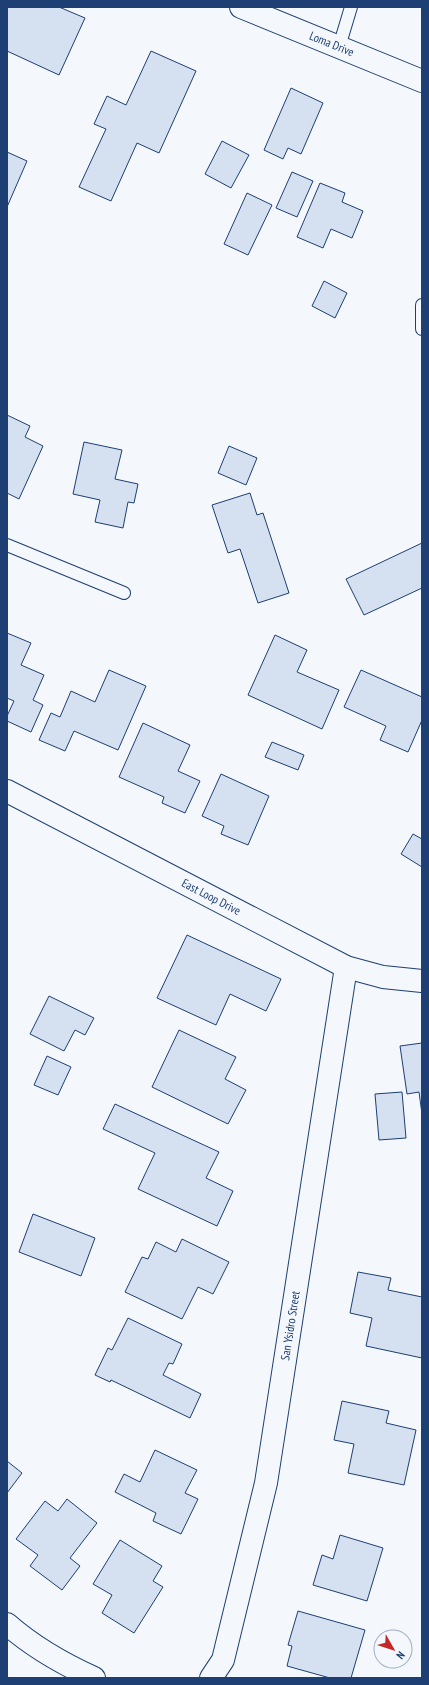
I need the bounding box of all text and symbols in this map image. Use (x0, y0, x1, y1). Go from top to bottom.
street label: Loma Drive (307, 28, 356, 59)
street label: East Loop Drive (179, 875, 243, 918)
street label: San Ysidro Street (277, 1289, 303, 1361)
north arrow (373, 1629, 413, 1669)
text: N (393, 1649, 408, 1662)

